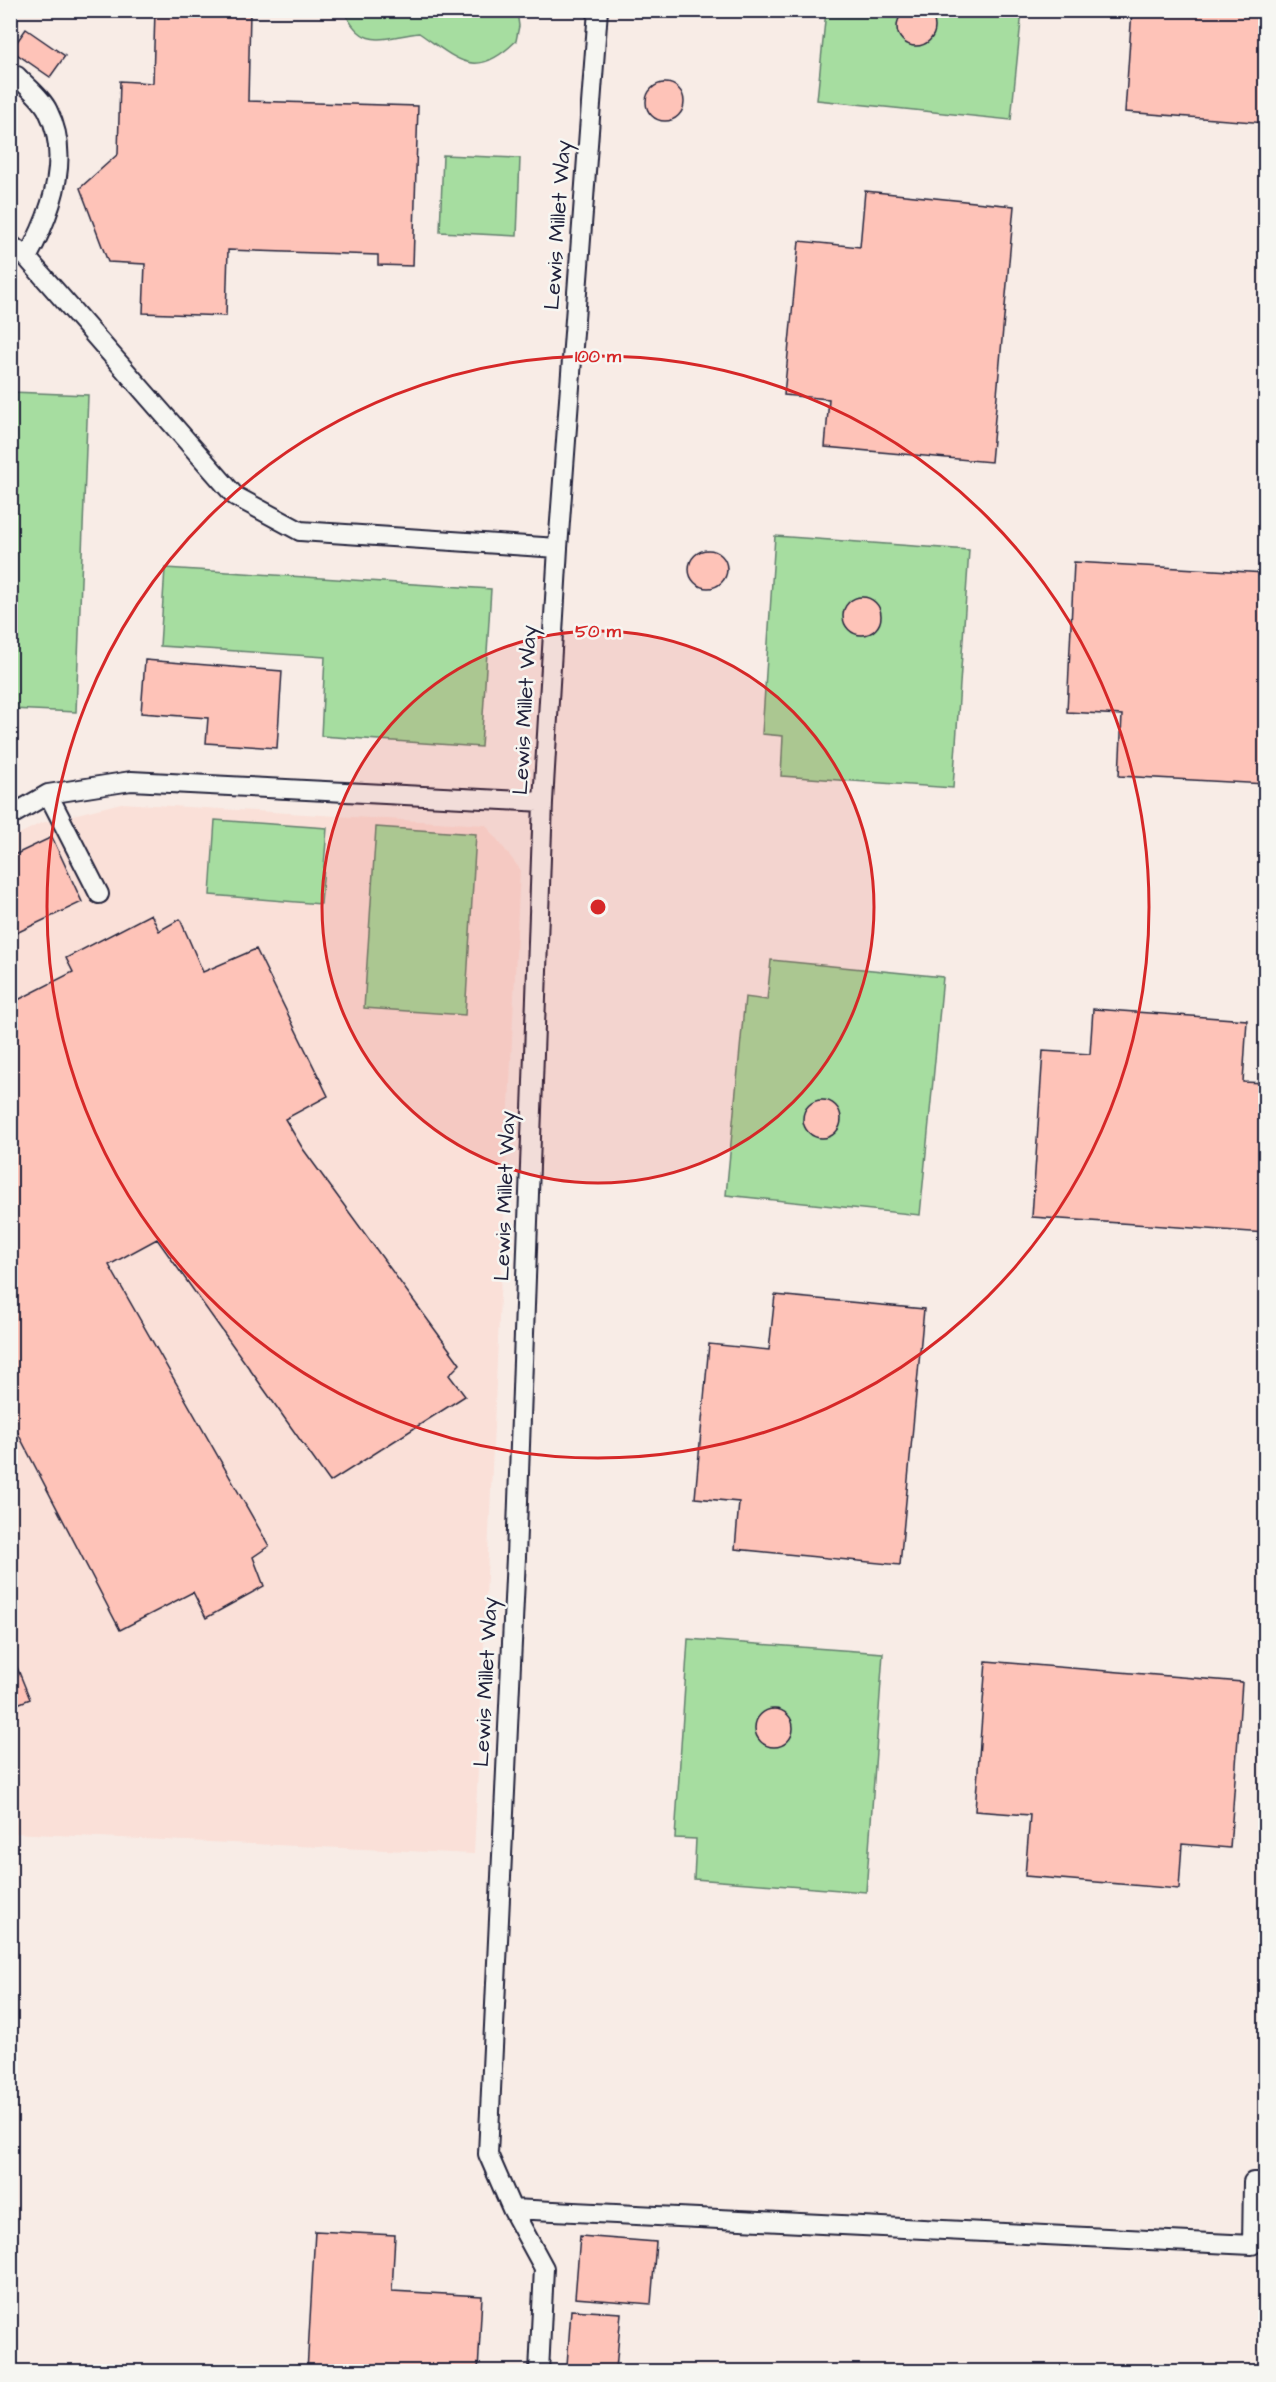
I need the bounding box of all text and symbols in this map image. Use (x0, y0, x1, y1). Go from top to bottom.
street label: Lewis Millet Way (537, 139, 580, 311)
text: 100 m (575, 344, 622, 369)
text: 50 m (575, 619, 622, 644)
street label: Lewis Millet Way (505, 624, 546, 796)
centre of rings (588, 897, 608, 917)
street label: Lewis Millet Way (487, 1110, 524, 1282)
street label: Lewis Millet Way (466, 1596, 507, 1768)

